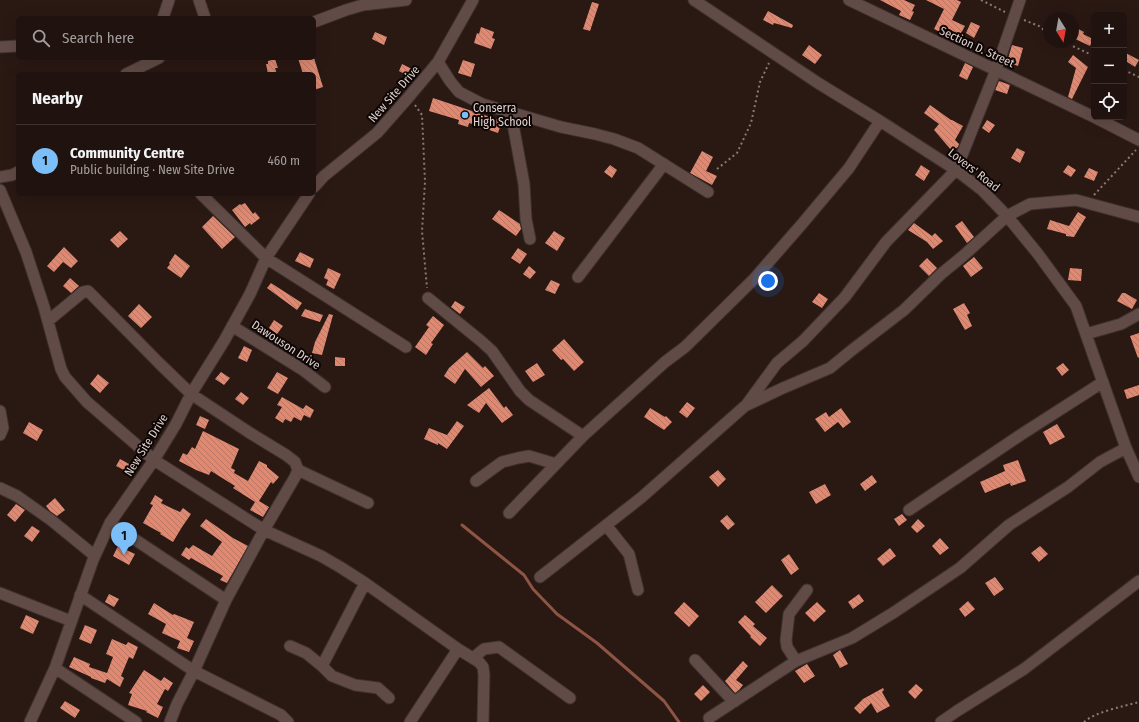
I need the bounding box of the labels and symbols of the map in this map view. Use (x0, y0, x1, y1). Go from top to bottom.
north arrow (1043, 12, 1079, 48)
street label: Section D. Street (937, 24, 1017, 70)
street label: New Site Drive (366, 63, 423, 125)
place label: Conserra High School (473, 101, 531, 129)
marker: Conserra High School (460, 110, 470, 120)
street label: Lovers' Road (945, 146, 1003, 194)
your location (758, 271, 778, 291)
street label: Dawouson Drive (249, 318, 323, 372)
street label: New Site Drive (121, 411, 171, 479)
pin: 1 (111, 522, 137, 555)

